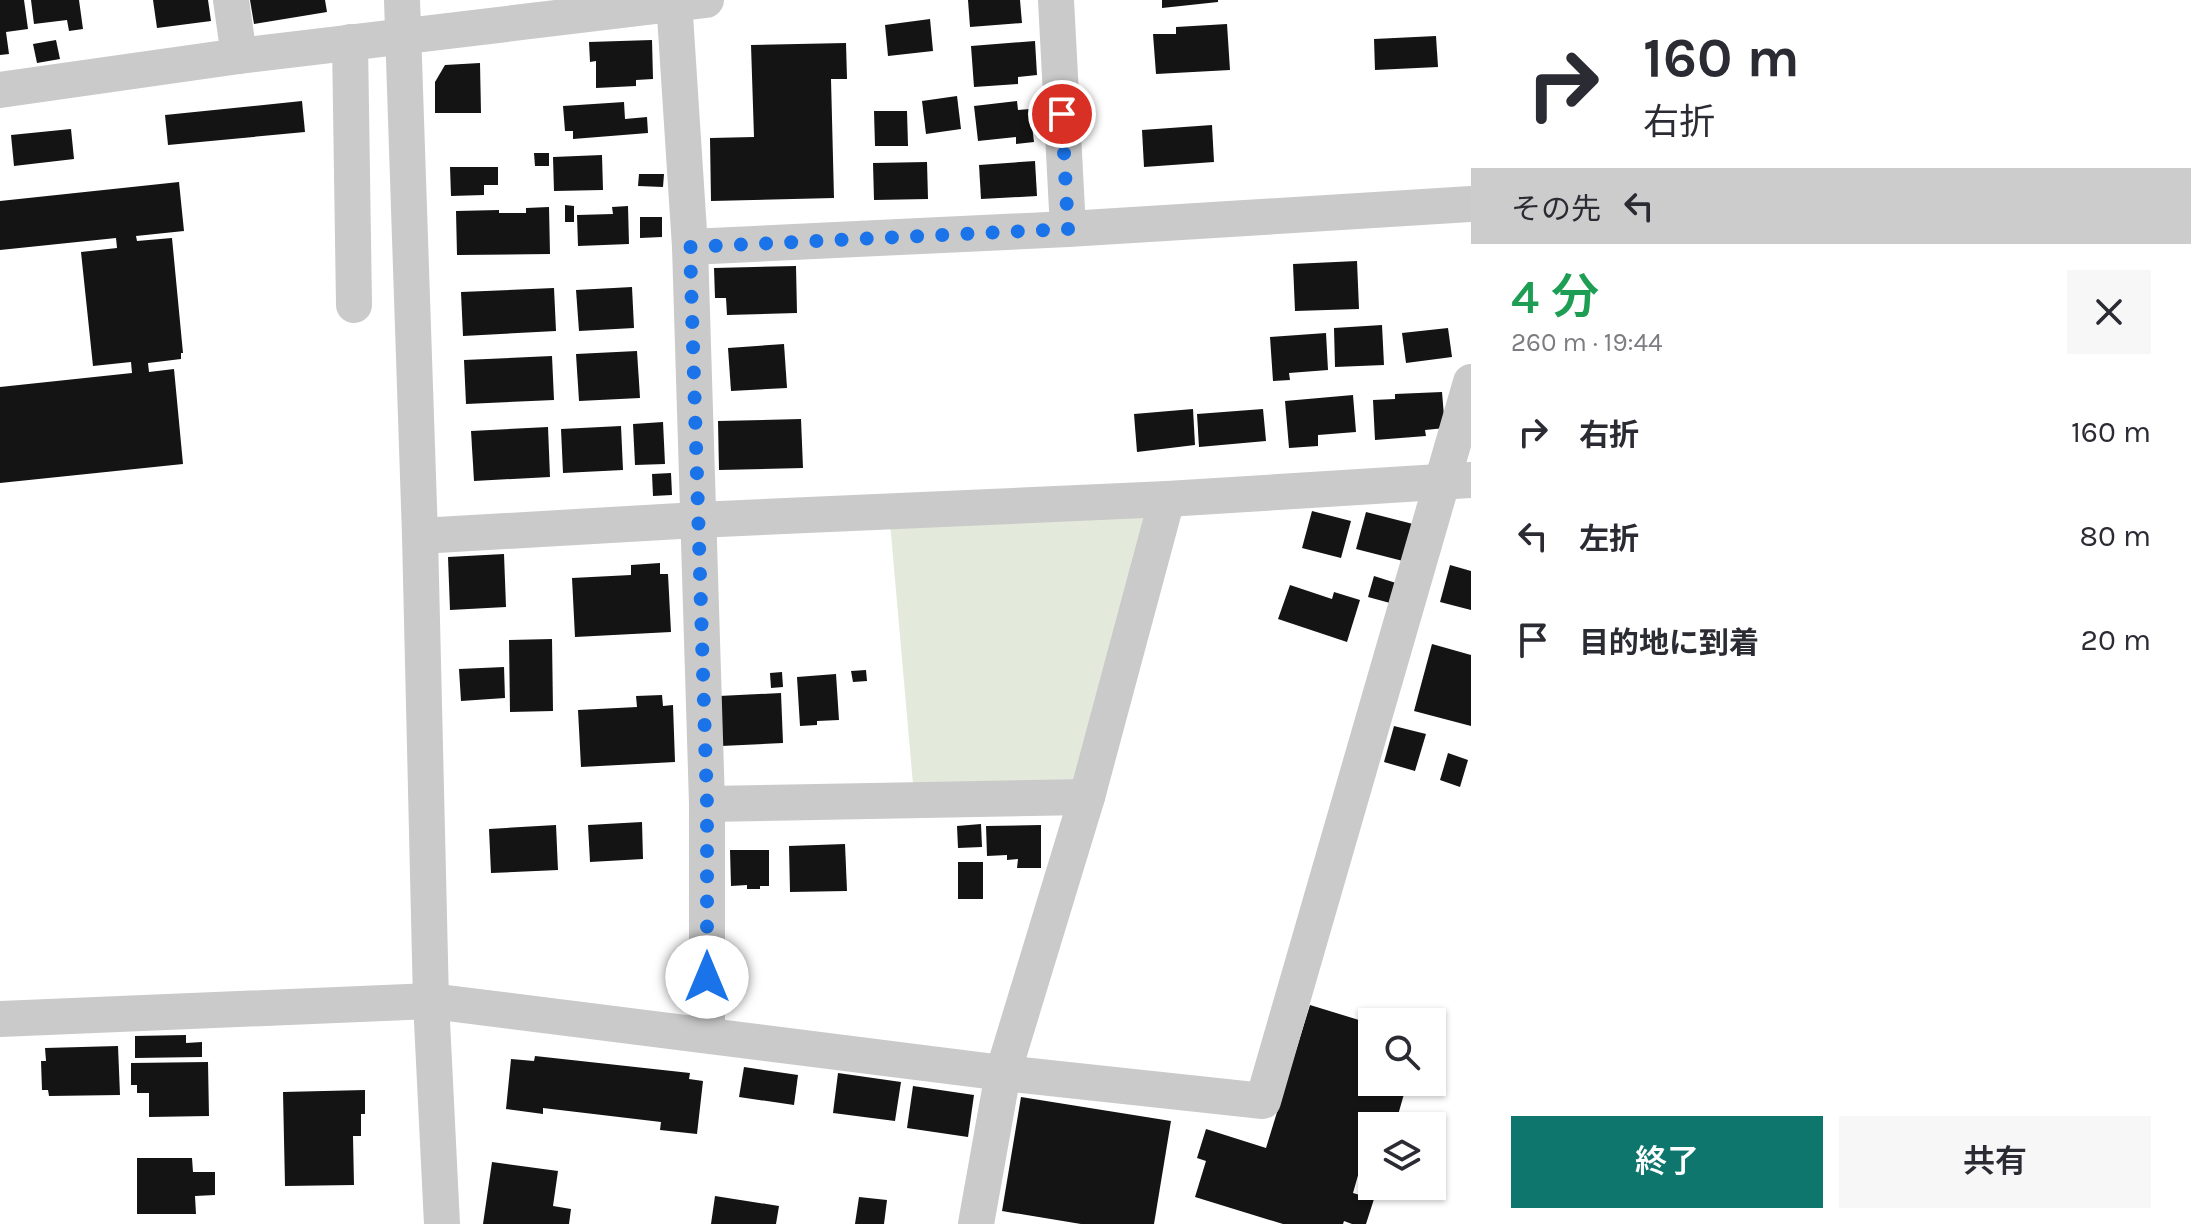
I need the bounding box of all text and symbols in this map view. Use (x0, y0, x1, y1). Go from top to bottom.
text: 160 m (1643, 25, 1800, 90)
icon: right (1511, 32, 1615, 136)
pin (1028, 80, 1096, 148)
icon: arrive (1040, 92, 1084, 136)
text: 右折 (1643, 101, 1715, 143)
icon: left (1617, 184, 1661, 228)
text: その先 (1511, 191, 1601, 227)
text: 4 分 (1511, 269, 1599, 325)
button: close (2067, 270, 2151, 354)
text: 260 m · 19:44 (1511, 327, 1663, 358)
icon: right (1511, 410, 1555, 454)
text: 160 m (2071, 414, 2151, 450)
text: 右折 (1579, 417, 1639, 453)
icon: left (1511, 514, 1555, 558)
text: 80 m (2080, 518, 2151, 554)
text: 左折 (1579, 521, 1639, 557)
icon: arrive (1511, 618, 1555, 662)
text: 20 m (2081, 622, 2151, 658)
text: 目的地に到着 (1579, 625, 1759, 661)
position arrow (665, 935, 749, 1019)
map controls (1358, 1008, 1446, 1200)
button: search (1358, 1008, 1446, 1096)
button: layers (1358, 1112, 1446, 1200)
button: 終了 (1511, 1116, 1823, 1208)
button: 共有 (1839, 1116, 2151, 1208)

